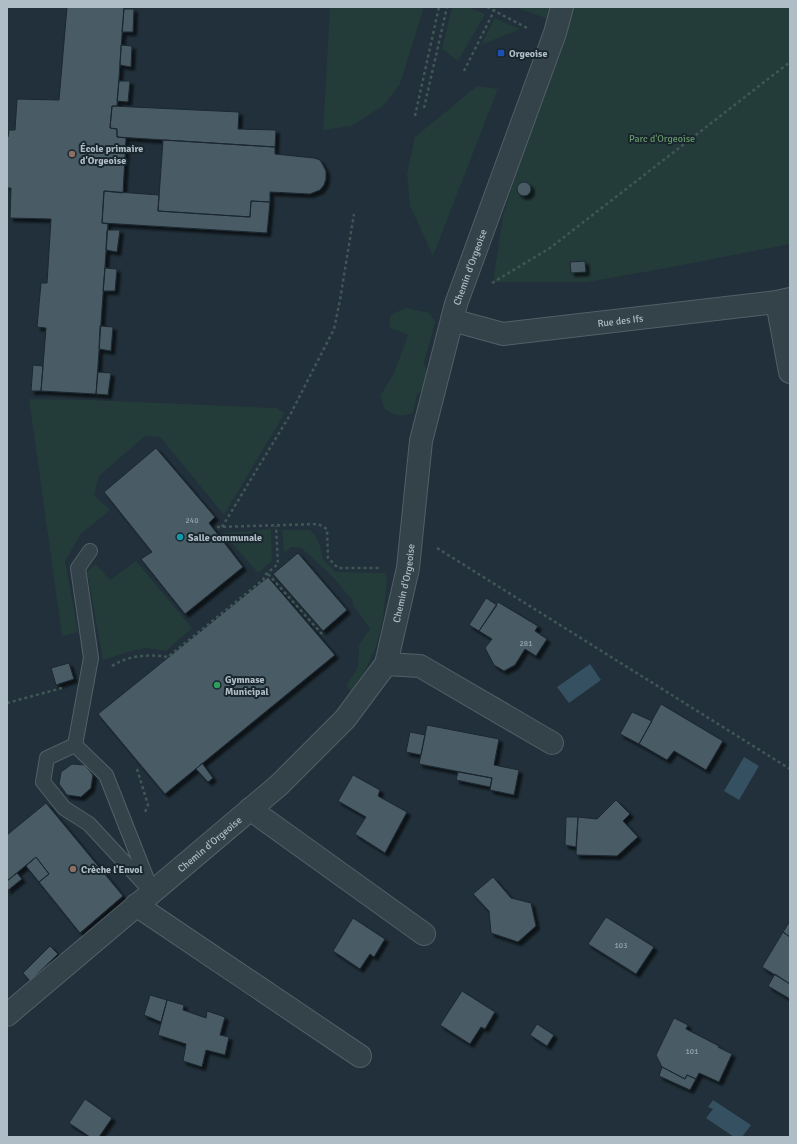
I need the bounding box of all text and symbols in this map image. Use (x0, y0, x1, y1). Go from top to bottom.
marker: Orgeoise (496, 48, 506, 58)
place label: Orgeoise (509, 48, 547, 60)
park label: Parc d'Orgeoise (629, 133, 695, 145)
place label: École primaire d'Orgeoise (80, 142, 143, 167)
marker: École primaire d'Orgeoise (67, 149, 77, 159)
street label: Chemin d'Orgeoise (451, 228, 490, 307)
street label: Rue des Ifs (597, 313, 645, 330)
house number: 240 (186, 515, 198, 525)
marker: Salle communale (175, 532, 185, 542)
place label: Salle communale (188, 532, 262, 544)
street label: Chemin d'Orgeoise (391, 543, 417, 624)
house number: 281 (520, 638, 532, 648)
place label: Gymnase Municipal (225, 674, 269, 698)
marker: Gymnase Municipal (212, 680, 222, 690)
street label: Chemin d'Orgeoise (176, 814, 244, 875)
marker: Crèche l'Envol (68, 864, 78, 874)
place label: Crèche l'Envol (81, 864, 143, 876)
house number: 103 (615, 940, 627, 950)
house number: 101 (686, 1046, 698, 1056)

